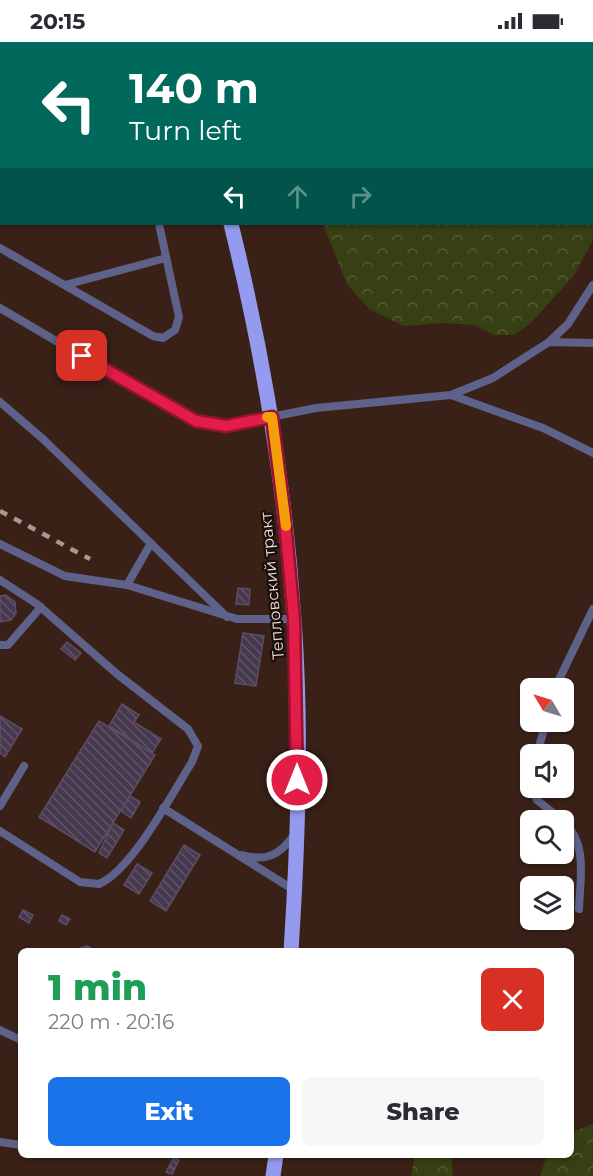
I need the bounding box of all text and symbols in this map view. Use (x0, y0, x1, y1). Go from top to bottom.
text: 20:15 (30, 8, 85, 35)
text: 140 m (129, 62, 259, 114)
icon: left (30, 66, 108, 144)
text: Turn left (129, 114, 242, 147)
icon: left (218, 180, 251, 213)
icon: ahead (281, 180, 314, 213)
icon: right (344, 180, 377, 213)
pin (56, 330, 107, 381)
icon: arrive (65, 339, 98, 372)
street label: Тепловский тракт (256, 511, 288, 661)
north arrow (520, 678, 574, 732)
map controls (520, 678, 574, 930)
button: sound (520, 744, 574, 798)
position arrow (265, 748, 329, 812)
button: search (520, 810, 574, 864)
button: layers (520, 876, 574, 930)
text: 1 min (48, 965, 147, 1009)
button: close (481, 968, 544, 1031)
text: 220 m · 20:16 (48, 1010, 174, 1034)
button: Exit (48, 1077, 290, 1146)
button: Share (302, 1077, 544, 1146)

